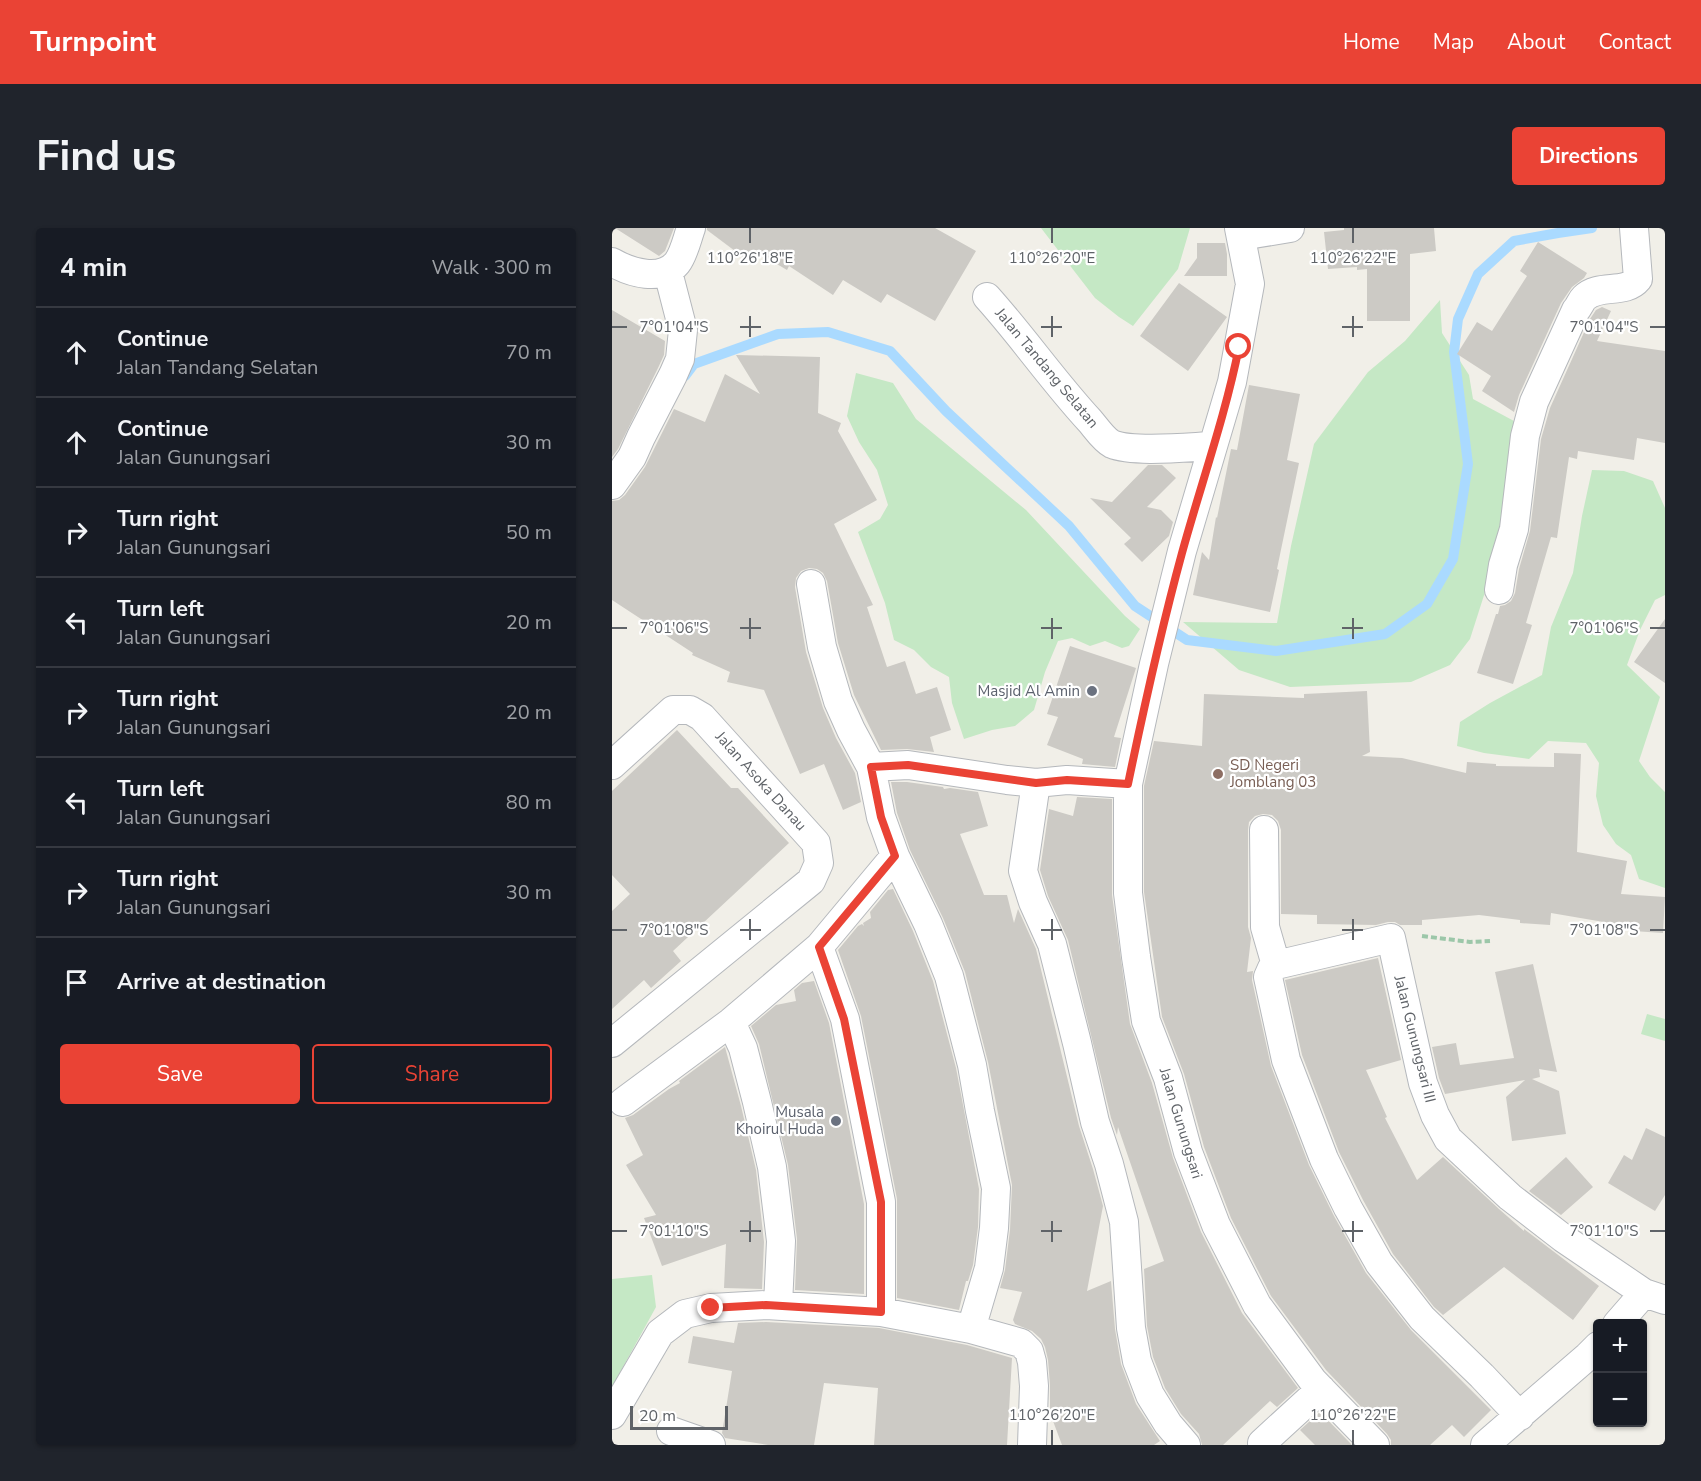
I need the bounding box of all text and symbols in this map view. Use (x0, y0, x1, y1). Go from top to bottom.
text: Turnpoint (30, 23, 156, 61)
text: Home (1343, 28, 1400, 56)
text: Map (1433, 28, 1474, 56)
text: About (1507, 28, 1565, 56)
text: Contact (1598, 28, 1671, 56)
button: Directions (1512, 127, 1665, 185)
text: Find us (36, 128, 176, 185)
text: 110°26'18"E (707, 248, 793, 268)
text: 110°26'20"E (1009, 248, 1095, 268)
text: 110°26'22"E (1310, 248, 1396, 268)
text: 4 min (60, 250, 127, 285)
text: Walk · 300 m (432, 254, 552, 281)
street label: Jalan Tandang Selatan (990, 303, 1103, 432)
text: 7°01'04"S (640, 317, 708, 337)
text: 7°01'04"S (1570, 317, 1638, 337)
text: Continue (117, 324, 208, 354)
route start (1225, 333, 1251, 359)
icon: ahead (60, 336, 93, 369)
text: 70 m (506, 339, 552, 366)
text: Jalan Tandang Selatan (117, 354, 318, 381)
text: Continue (117, 414, 208, 444)
icon: ahead (60, 426, 93, 459)
text: 30 m (506, 429, 552, 456)
text: Jalan Gunungsari (117, 444, 271, 471)
text: Turn right (117, 504, 218, 534)
icon: right (60, 516, 93, 549)
text: 50 m (506, 519, 552, 546)
text: Jalan Gunungsari (117, 534, 271, 561)
text: Turn left (117, 594, 204, 624)
icon: left (60, 606, 93, 639)
text: 20 m (506, 609, 552, 636)
text: 7°01'06"S (640, 618, 708, 638)
text: 7°01'06"S (1570, 618, 1638, 638)
text: Jalan Gunungsari (117, 624, 271, 651)
place label: Masjid Al Amin (977, 681, 1080, 701)
text: Turn right (117, 684, 218, 714)
marker: Masjid Al Amin (1085, 684, 1099, 698)
icon: right (60, 696, 93, 729)
text: 20 m (506, 699, 552, 726)
text: Jalan Gunungsari (117, 714, 271, 741)
street label: Jalan Asoka Danau (710, 726, 811, 835)
place label: SD Negeri Jomblang 03 (1229, 755, 1316, 792)
marker: SD Negeri Jomblang 03 (1211, 767, 1225, 781)
text: Turn left (117, 774, 204, 804)
icon: left (60, 786, 93, 819)
text: 80 m (506, 789, 552, 816)
text: Jalan Gunungsari (117, 804, 271, 831)
text: Turn right (117, 864, 218, 894)
icon: right (60, 876, 93, 909)
text: 30 m (506, 879, 552, 906)
text: Jalan Gunungsari (117, 894, 271, 921)
text: 7°01'08"S (640, 920, 708, 940)
text: 7°01'08"S (1570, 920, 1638, 940)
icon: arrive (60, 966, 93, 999)
text: Arrive at destination (117, 967, 326, 997)
street label: Jalan Gunungsari III (1389, 972, 1440, 1105)
button: Save (60, 1044, 300, 1104)
button: Share (312, 1044, 552, 1104)
street label: Jalan Gunungsari (1154, 1064, 1207, 1181)
place label: Musala Khoirul Huda (736, 1102, 824, 1139)
marker: Musala Khoirul Huda (829, 1114, 843, 1128)
text: 7°01'10"S (640, 1221, 708, 1241)
text: 7°01'10"S (1570, 1221, 1638, 1241)
route end (697, 1294, 723, 1320)
map controls (1593, 1319, 1647, 1427)
button: + (1593, 1319, 1647, 1373)
button: − (1593, 1373, 1647, 1427)
scale bar (630, 1403, 728, 1430)
text: 20 m (639, 1405, 676, 1427)
text: 110°26'20"E (1009, 1405, 1095, 1425)
text: 110°26'22"E (1310, 1405, 1396, 1425)

